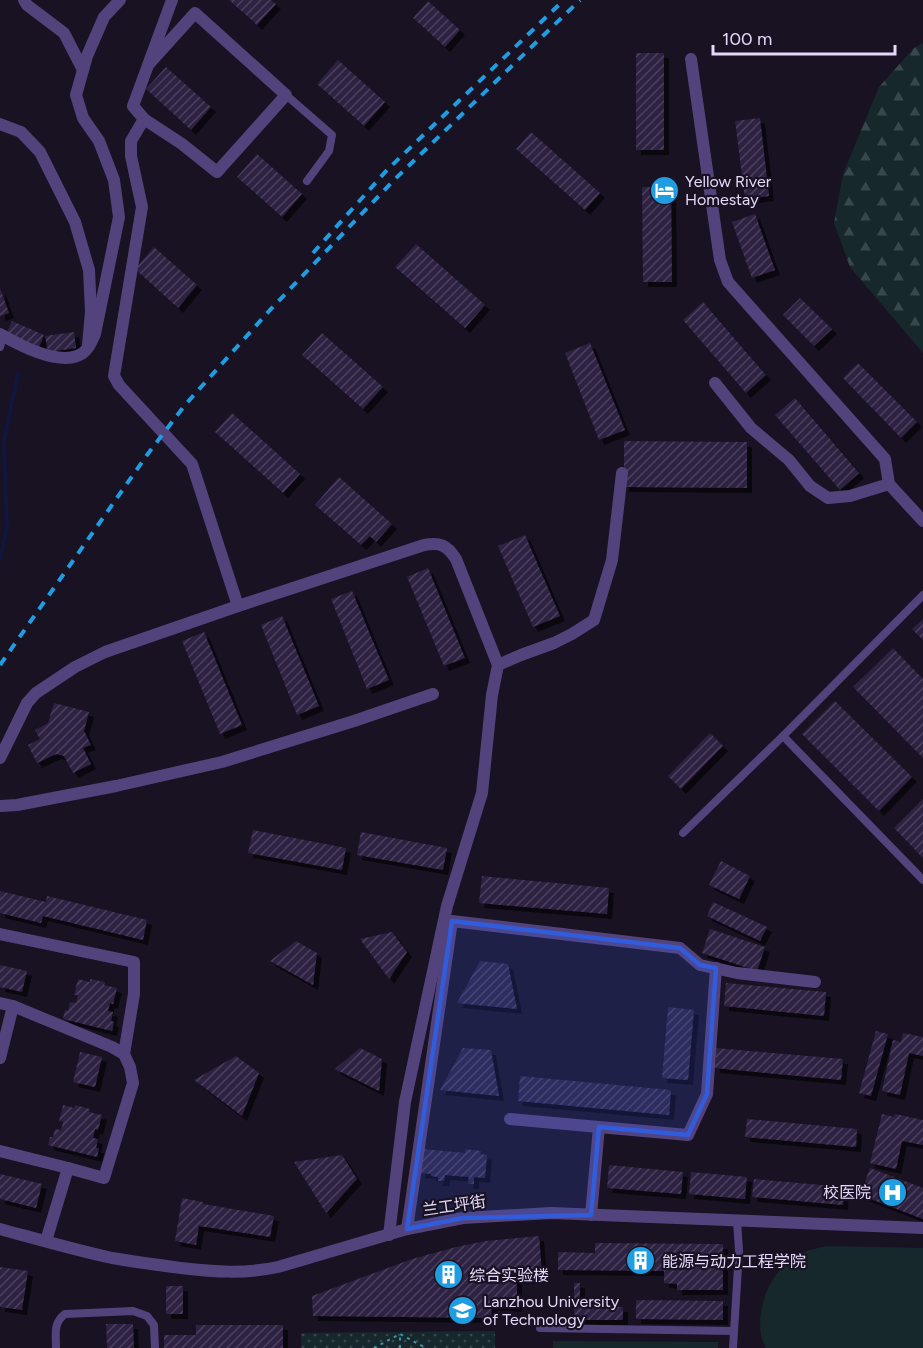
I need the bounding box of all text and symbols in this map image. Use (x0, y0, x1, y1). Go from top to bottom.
scale bar (713, 18, 894, 56)
text: 100 m (722, 28, 772, 50)
place label: Yellow River Homestay (685, 172, 772, 209)
hotel icon: Yellow River Homestay (648, 174, 680, 206)
hospital icon: 校医院 (876, 1176, 908, 1208)
place label: 校医院 (823, 1183, 871, 1202)
street label: 兰工坪街 (421, 1192, 487, 1219)
building icon: 能源与动力工程学院 (625, 1245, 657, 1277)
place label: 能源与动力工程学院 (662, 1252, 806, 1271)
building icon: 综合实验楼 (432, 1259, 464, 1291)
place label: 综合实验楼 (469, 1266, 549, 1285)
place label: Lanzhou University of Technology (483, 1292, 620, 1329)
school or university icon: Lanzhou University of Technology (446, 1294, 478, 1326)

